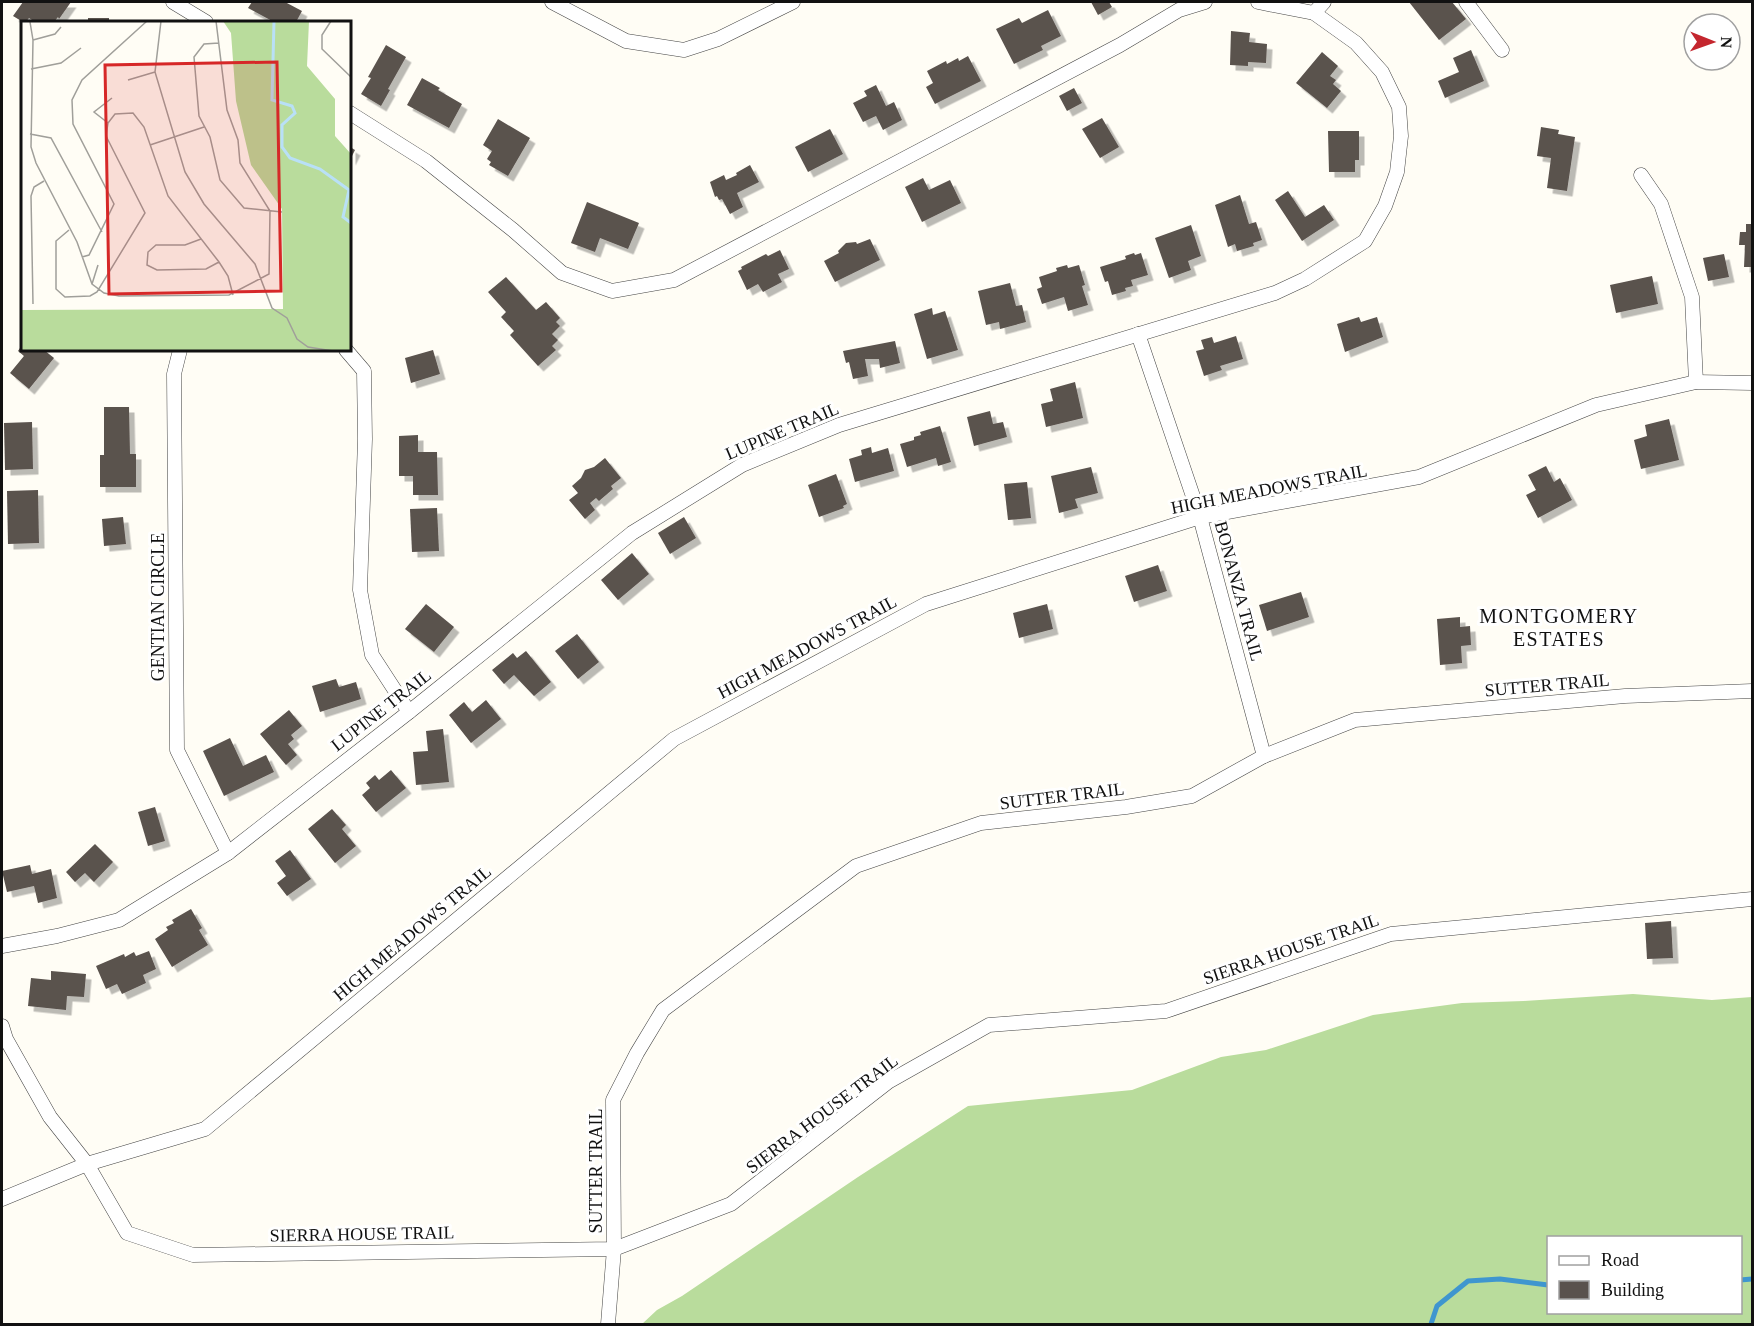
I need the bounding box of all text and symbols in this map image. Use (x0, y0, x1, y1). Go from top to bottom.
north arrow (1682, 12, 1742, 72)
inset map (21, 21, 351, 351)
text: N (1718, 36, 1735, 49)
street label: LUPINE TRAIL (722, 398, 842, 464)
street label: HIGH MEADOWS TRAIL (1169, 460, 1369, 518)
street label: BONANZA TRAIL (1211, 519, 1267, 663)
street label: GENTIAN CIRCLE (148, 533, 168, 681)
street label: HIGH MEADOWS TRAIL (714, 591, 900, 703)
district label: MONTGOMERY ESTATES (1479, 605, 1639, 650)
street label: LUPINE TRAIL (327, 665, 435, 755)
street label: SUTTER TRAIL (1484, 670, 1610, 700)
street label: SUTTER TRAIL (999, 778, 1125, 814)
street label: HIGH MEADOWS TRAIL (329, 861, 495, 1005)
street label: SIERRA HOUSE TRAIL (1200, 909, 1382, 989)
street label: SIERRA HOUSE TRAIL (742, 1050, 902, 1178)
street label: SUTTER TRAIL (586, 1108, 606, 1234)
street label: SIERRA HOUSE TRAIL (269, 1222, 455, 1246)
legend (1547, 1236, 1742, 1314)
text: Road (1601, 1250, 1639, 1270)
text: Building (1601, 1280, 1664, 1300)

